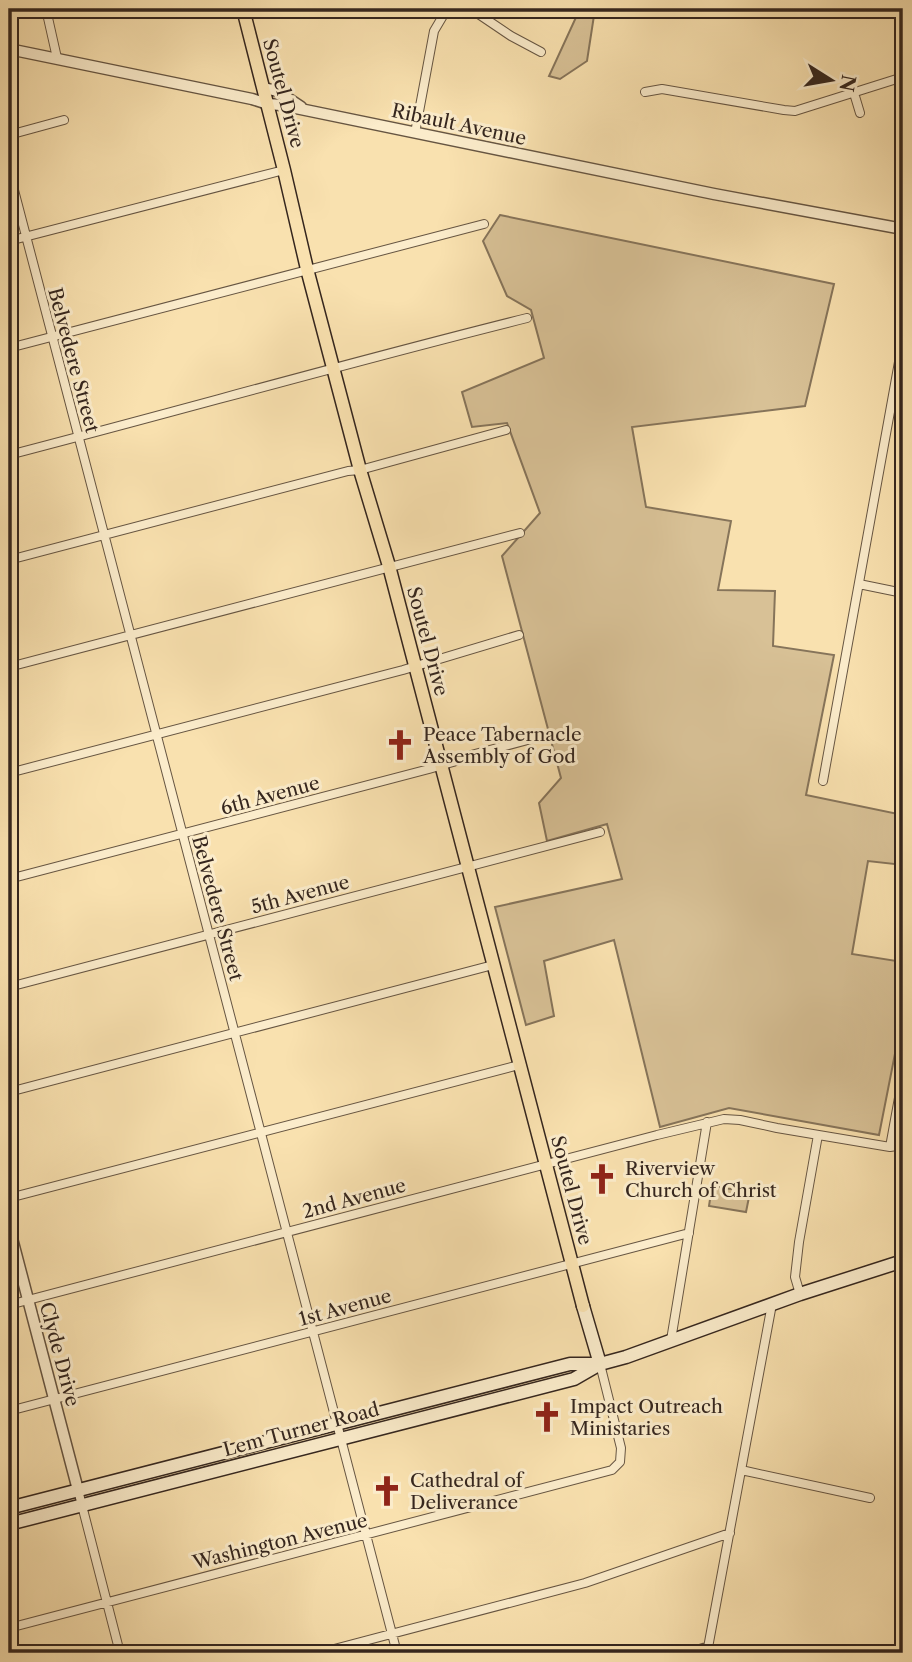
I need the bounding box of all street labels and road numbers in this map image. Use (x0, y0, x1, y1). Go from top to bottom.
street label: Soutel Drive (258, 36, 309, 150)
street label: Ribault Avenue (389, 99, 528, 150)
street label: Belvedere Street (43, 285, 104, 435)
street label: Soutel Drive (402, 584, 453, 698)
street label: 6th Avenue (218, 771, 322, 820)
street label: Belvedere Street (187, 833, 248, 983)
street label: 5th Avenue (248, 870, 352, 919)
street label: Soutel Drive (546, 1133, 597, 1247)
street label: 2nd Avenue (300, 1174, 408, 1223)
street label: 1st Avenue (296, 1284, 394, 1331)
street label: Clyde Drive (35, 1300, 84, 1409)
street label: Lem Turner Road (220, 1397, 382, 1461)
street label: Washington Avenue (189, 1509, 370, 1575)

